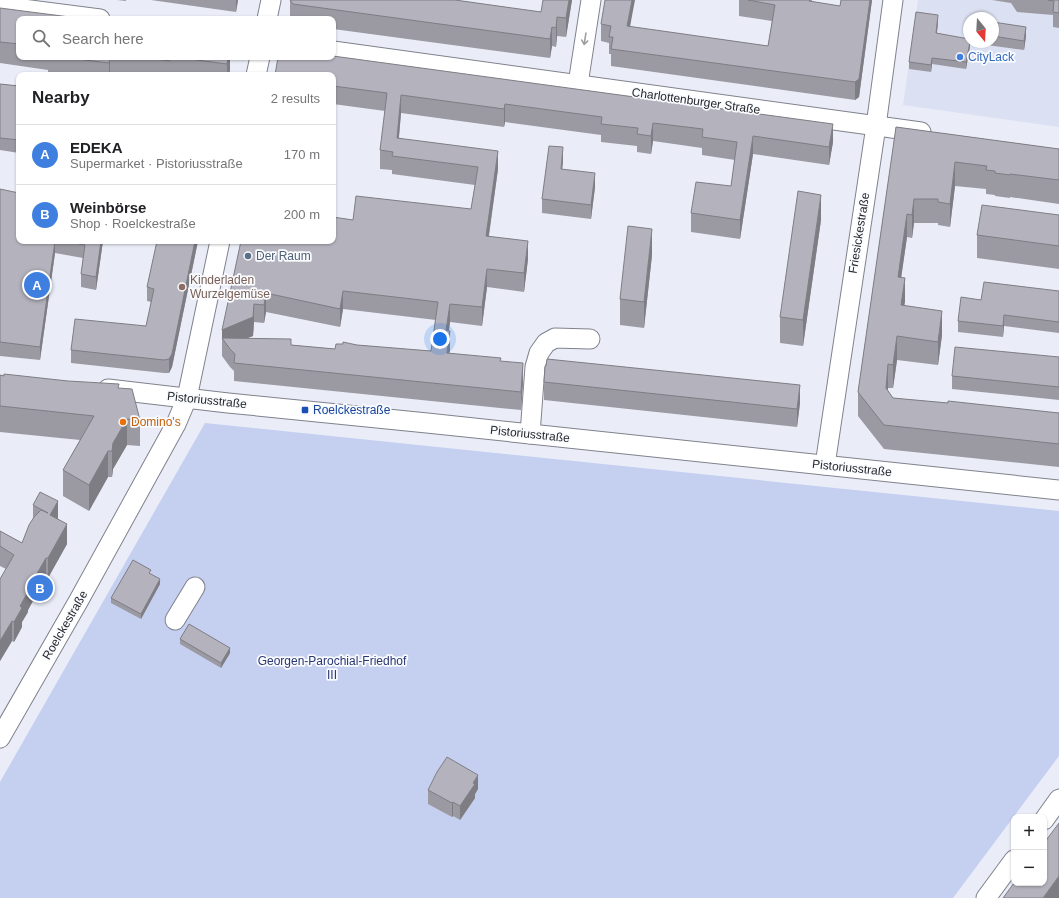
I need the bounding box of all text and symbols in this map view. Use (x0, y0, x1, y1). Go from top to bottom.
north arrow (963, 12, 999, 48)
search box (16, 16, 336, 60)
icon: search (30, 27, 52, 49)
text: Search here (62, 30, 144, 47)
one-way arrow (581, 32, 589, 45)
place label: CityLack (968, 50, 1015, 64)
marker: CityLack (955, 52, 965, 62)
street label: Charlottenburger Straße (631, 85, 761, 117)
text: Nearby (32, 88, 90, 107)
text: 2 results (271, 91, 320, 106)
text: EDEKA (70, 139, 123, 156)
text: A (40, 147, 50, 162)
text: 170 m (284, 147, 320, 162)
text: Supermarket · Pistoriusstraße (70, 156, 243, 171)
street label: Friesickestraße (846, 191, 872, 275)
text: Weinbörse (70, 199, 146, 216)
text: B (40, 207, 50, 222)
text: 200 m (284, 207, 320, 222)
text: Shop · Roelckestraße (70, 216, 196, 231)
place label: Der Raum (256, 249, 311, 263)
marker: Der Raum (243, 251, 253, 261)
pin: A (24, 270, 50, 300)
place label: Kinderladen Wurzelgemüse (190, 273, 270, 301)
marker: Kinderladen Wurzelgemüse (177, 282, 187, 292)
your location (430, 329, 450, 349)
street label: Pistoriusstraße (166, 389, 248, 411)
place label: Roelckestraße (313, 403, 391, 417)
marker: Roelckestraße (300, 405, 310, 415)
place label: Domino's (131, 415, 181, 429)
marker: Domino's (118, 417, 128, 427)
street label: Pistoriusstraße (489, 423, 571, 445)
street label: Pistoriusstraße (811, 457, 893, 479)
pin: B (27, 573, 53, 603)
street label: Roelckestraße (40, 588, 91, 662)
park label: Georgen-Parochial-Friedhof III (258, 654, 407, 682)
map controls (1011, 814, 1047, 886)
button: + (1011, 814, 1047, 850)
button: − (1011, 850, 1047, 886)

